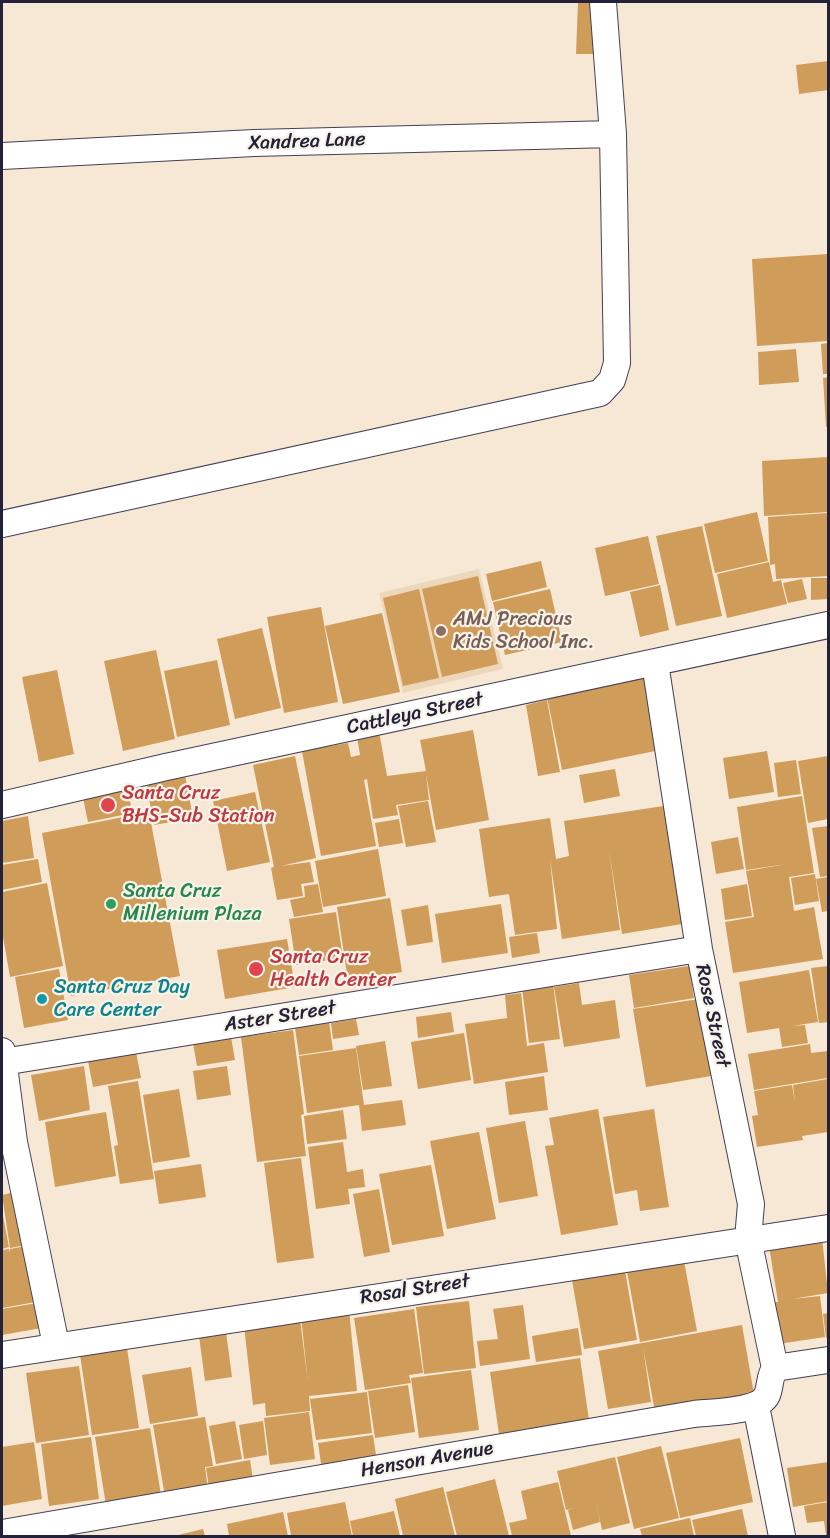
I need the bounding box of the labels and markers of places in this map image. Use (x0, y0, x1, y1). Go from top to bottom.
place label: AMJ Precious Kids School Inc. (453, 608, 595, 655)
marker: AMJ Precious Kids School Inc. (434, 624, 448, 638)
place label: Santa Cruz BHS-Sub Station (122, 782, 275, 829)
marker: Santa Cruz BHS-Sub Station (99, 796, 117, 814)
place label: Santa Cruz Millenium Plaza (123, 880, 262, 927)
marker: Santa Cruz Millenium Plaza (104, 897, 118, 911)
place label: Santa Cruz Health Center (270, 946, 395, 993)
marker: Santa Cruz Health Center (247, 960, 265, 978)
place label: Santa Cruz Day Care Center (54, 976, 190, 1023)
marker: Santa Cruz Day Care Center (35, 992, 49, 1006)

